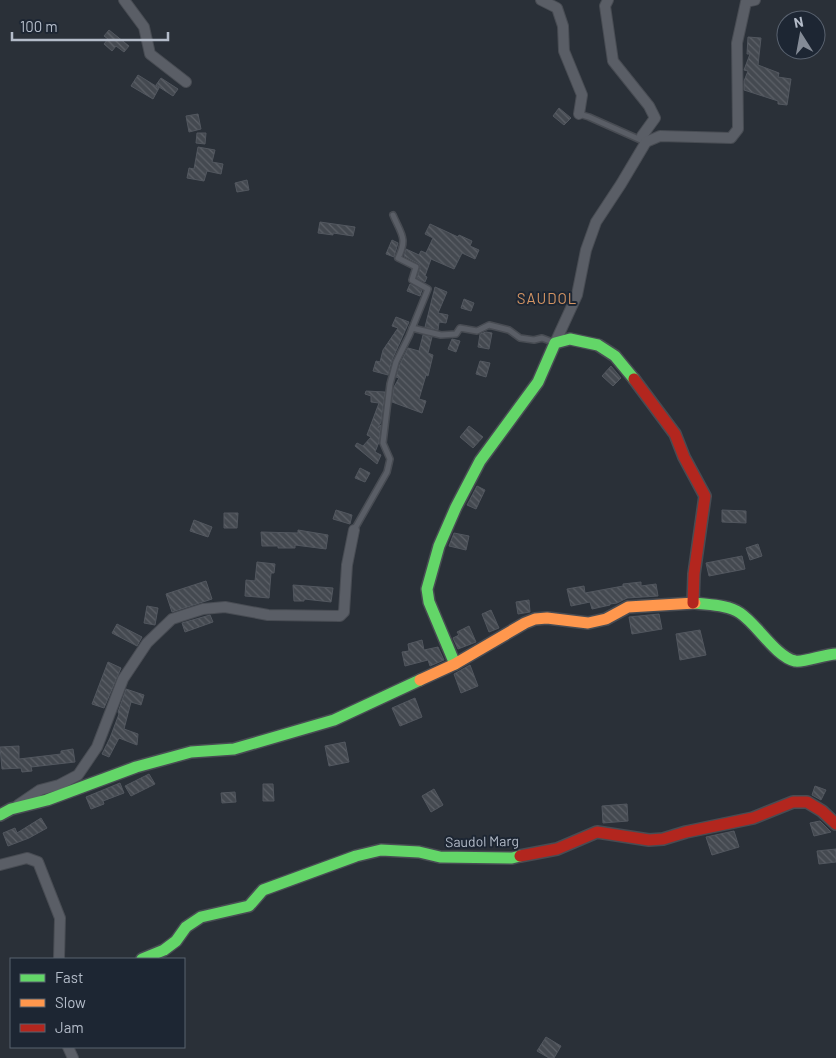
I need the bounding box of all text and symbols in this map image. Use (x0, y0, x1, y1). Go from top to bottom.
scale bar (12, 10, 169, 42)
north arrow (776, 10, 826, 60)
text: N (792, 13, 805, 31)
text: 100 m (20, 17, 58, 35)
district label: SAUDOL (517, 289, 577, 307)
street label: Saudol Marg (445, 832, 519, 850)
legend (10, 958, 185, 1048)
text: Fast (55, 968, 83, 986)
text: Slow (55, 993, 86, 1011)
text: Jam (55, 1018, 84, 1036)

